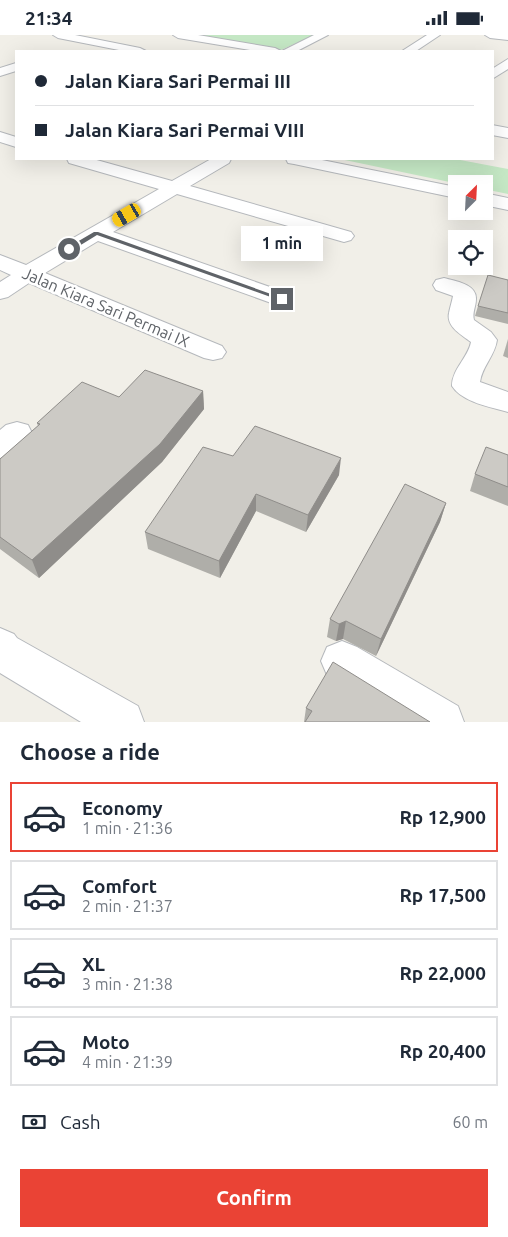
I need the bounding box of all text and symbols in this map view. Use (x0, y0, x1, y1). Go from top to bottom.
text: 21:34 (25, 7, 73, 29)
text: Jalan Kiara Sari Permai III (65, 70, 291, 92)
text: Jalan Kiara Sari Permai VIII (65, 119, 304, 141)
north arrow (448, 175, 492, 220)
map controls (448, 175, 493, 275)
car (110, 201, 143, 229)
callout: 1 min (241, 227, 323, 261)
button: locate (448, 230, 493, 275)
text: 1 min (262, 234, 302, 252)
route start (58, 238, 80, 260)
street label: Jalan Kiara Sari Permai IX (20, 264, 192, 350)
route end (271, 288, 293, 310)
text: Choose a ride (20, 739, 160, 764)
icon: car (22, 795, 67, 840)
text: Economy (82, 797, 163, 819)
text: Rp 12,900 (399, 806, 486, 828)
text: 1 min · 21:36 (82, 819, 173, 837)
icon: car (22, 873, 67, 918)
text: Comfort (82, 875, 157, 897)
text: Rp 17,500 (399, 884, 486, 906)
text: 2 min · 21:37 (82, 897, 173, 915)
icon: car (22, 951, 67, 996)
text: XL (82, 953, 105, 975)
text: Rp 22,000 (399, 962, 486, 984)
text: 3 min · 21:38 (82, 975, 173, 993)
icon: car (22, 1029, 67, 1074)
text: Moto (82, 1031, 130, 1053)
text: Rp 20,400 (399, 1040, 486, 1062)
text: 4 min · 21:39 (82, 1053, 173, 1071)
icon: cash (20, 1108, 48, 1136)
text: Cash (60, 1111, 101, 1133)
text: 60 m (452, 1113, 488, 1131)
button: Confirm (20, 1169, 488, 1227)

